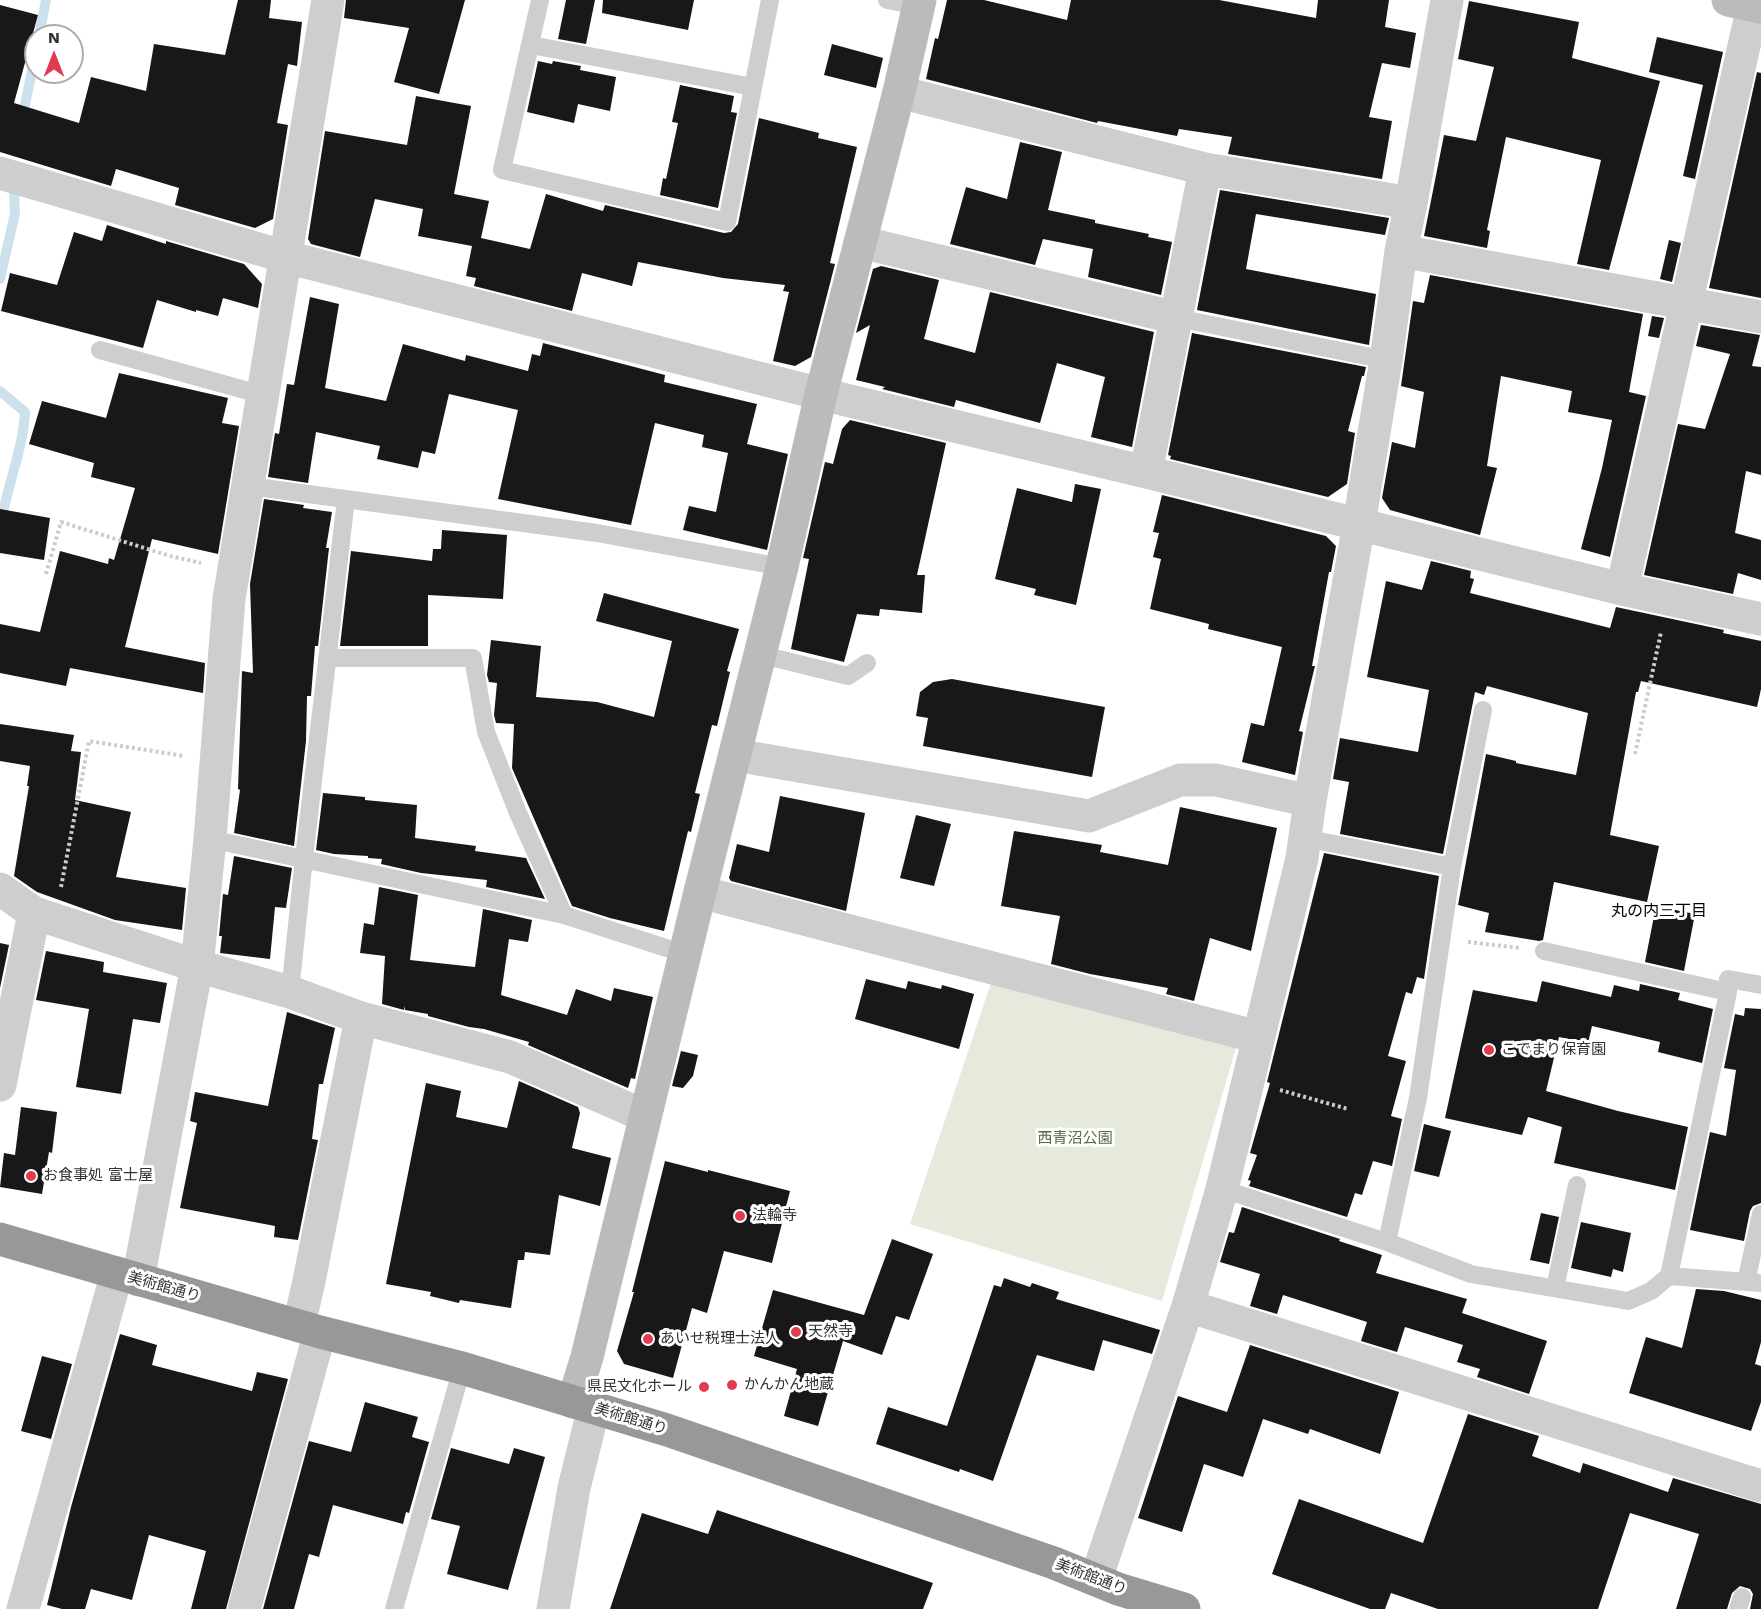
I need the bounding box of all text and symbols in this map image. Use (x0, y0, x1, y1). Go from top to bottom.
north arrow (24, 24, 84, 84)
text: N (48, 28, 60, 47)
district label: 丸の内三丁目 (1611, 901, 1707, 921)
place label: こでまり保育園 (1501, 1041, 1606, 1059)
marker: こでまり保育園 (1482, 1043, 1496, 1057)
park label: 西青沼公園 (1038, 1130, 1112, 1148)
place label: お食事処 富士屋 (43, 1167, 153, 1185)
marker: お食事処 富士屋 (24, 1169, 38, 1183)
place label: 法輪寺 (752, 1207, 797, 1225)
marker: 法輪寺 (733, 1209, 747, 1223)
street label: 美術館通り (125, 1268, 203, 1306)
place label: 天然寺 (808, 1323, 853, 1341)
marker: 天然寺 (789, 1325, 803, 1339)
place label: あいせ税理士法人 (660, 1330, 780, 1348)
marker: あいせ税理士法人 (641, 1332, 655, 1346)
place label: かんかん地蔵 (744, 1376, 834, 1394)
place label: 県民文化ホール (587, 1378, 692, 1396)
marker: かんかん地蔵 (725, 1378, 739, 1392)
marker: 県民文化ホール (697, 1380, 711, 1394)
street label: 美術館通り (593, 1399, 669, 1439)
street label: 美術館通り (1053, 1555, 1129, 1599)

